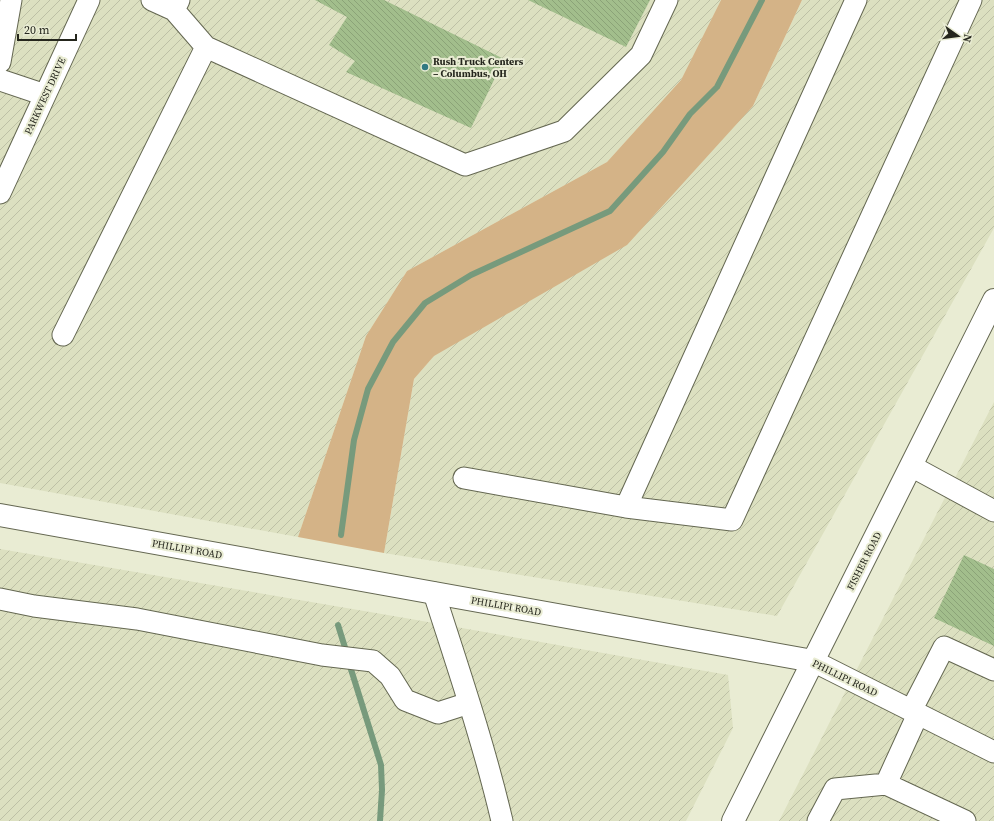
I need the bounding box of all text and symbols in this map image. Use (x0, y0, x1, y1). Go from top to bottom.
scale bar (18, 16, 76, 42)
north arrow (938, 16, 978, 56)
text: 20 m (24, 22, 50, 38)
text: N (959, 33, 975, 44)
street label: PARKWEST DRIVE (21, 55, 69, 137)
place label: Rush Truck Centers – Columbus, OH (433, 55, 524, 80)
marker: Rush Truck Centers – Columbus, OH (420, 62, 430, 72)
street label: FISHER ROAD (844, 530, 884, 592)
street label: PHILLIPI ROAD (151, 536, 223, 562)
street label: PHILLIPI ROAD (470, 593, 542, 619)
street label: PHILLIPI ROAD (810, 657, 880, 699)

